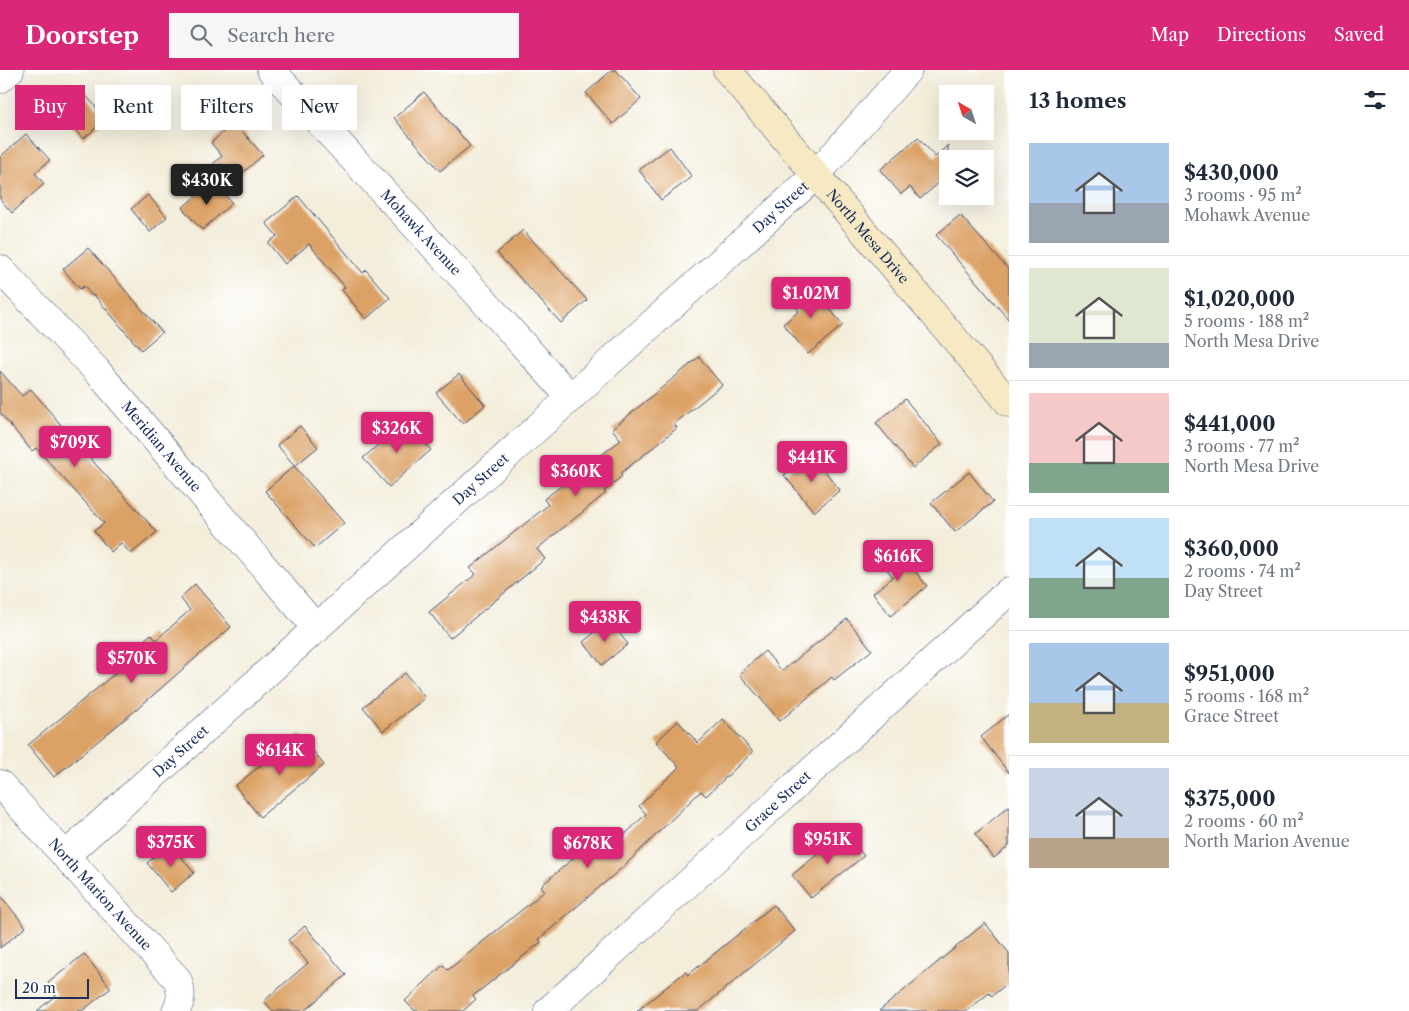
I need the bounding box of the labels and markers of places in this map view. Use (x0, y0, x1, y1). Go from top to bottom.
pin: $430K (172, 164, 242, 206)
pin: $1.02M (770, 276, 852, 319)
pin: $326K (362, 412, 432, 454)
pin: $709K (40, 426, 110, 468)
pin: $441K (777, 440, 847, 483)
pin: $360K (541, 454, 611, 497)
pin: $616K (863, 540, 933, 582)
pin: $438K (570, 600, 640, 643)
pin: $570K (97, 642, 167, 684)
pin: $614K (245, 734, 315, 776)
pin: $951K (793, 822, 863, 865)
pin: $375K (136, 826, 206, 868)
pin: $678K (553, 826, 623, 869)

